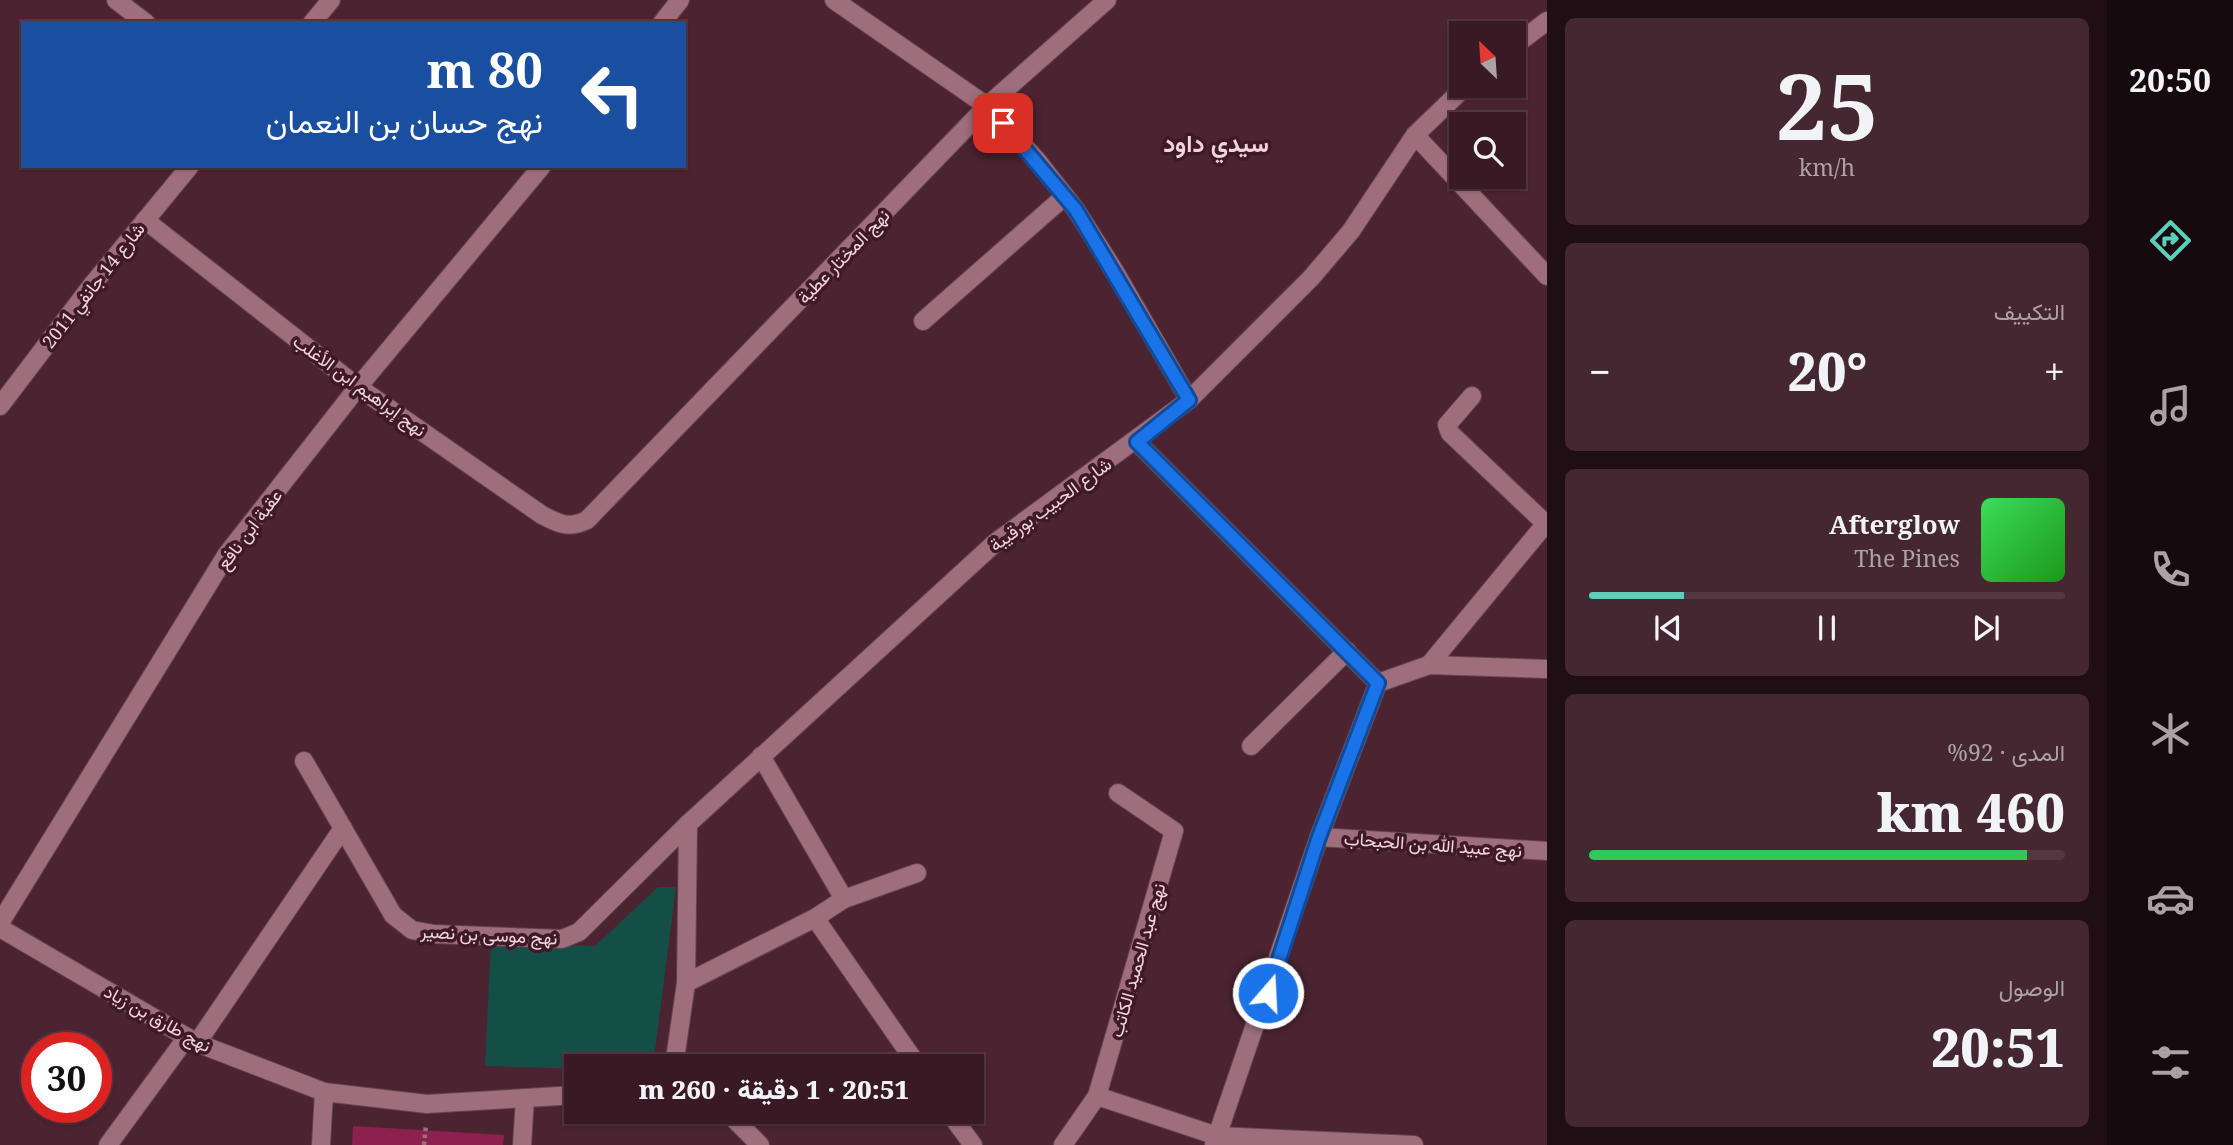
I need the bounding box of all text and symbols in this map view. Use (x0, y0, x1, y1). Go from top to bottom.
north arrow (1449, 21, 1526, 98)
map controls (1449, 21, 1526, 189)
text: 80 m (427, 36, 543, 102)
text: 25 (1776, 43, 1878, 167)
icon: left (567, 49, 658, 140)
text: 20:50 (2129, 58, 2211, 101)
pin (973, 93, 1033, 153)
text: نهج حسان بن النعمان (266, 99, 543, 142)
icon: arrive (984, 104, 1022, 142)
button: search (1449, 112, 1526, 189)
district label: سيدي داود (1163, 126, 1269, 164)
text: km/h (1799, 151, 1855, 183)
street label: نهج المختار عطية (792, 203, 895, 309)
icon: directions (2146, 216, 2195, 265)
street label: شارع 14 جانفي 2011 (36, 217, 153, 355)
text: التكييف (1994, 295, 2065, 327)
street label: نهج إبراهيم ابن الأغلب (288, 329, 431, 442)
text: 20° (1787, 335, 1867, 406)
text: − (1589, 345, 1611, 397)
text: + (2044, 345, 2065, 397)
icon: music (2146, 381, 2195, 430)
street label: شارع الحبيب بورقيبة (984, 452, 1116, 557)
street label: عقبة ابن نافع (211, 484, 288, 575)
text: Afterglow (1829, 506, 1960, 542)
text: The Pines (1854, 542, 1960, 574)
icon: phone (2146, 545, 2195, 594)
icon: previous (1649, 609, 1687, 647)
icon: pause (1808, 609, 1846, 647)
icon: next (1967, 609, 2005, 647)
icon: climate (2146, 709, 2195, 758)
text: المدى · 92% (1947, 736, 2065, 768)
text: 460 km (1877, 776, 2065, 847)
street label: نهج عبيد الله بن الحبحاب (1343, 826, 1523, 863)
icon: car (2146, 874, 2195, 923)
street label: نهج عبد الحميد الكاتب (1104, 880, 1171, 1040)
street label: نهج موسى بن نصير (419, 918, 558, 951)
position arrow (1231, 956, 1305, 1030)
text: الوصول (1999, 971, 2065, 1003)
street label: نهج طارق بن زياد (100, 979, 216, 1058)
text: 20:51 (1931, 1011, 2065, 1082)
speed limit sign: 30 (21, 1032, 112, 1123)
icon: filters (2146, 1038, 2195, 1087)
text: 20:51 · 1 دقيقة · 260 m (639, 1071, 909, 1107)

